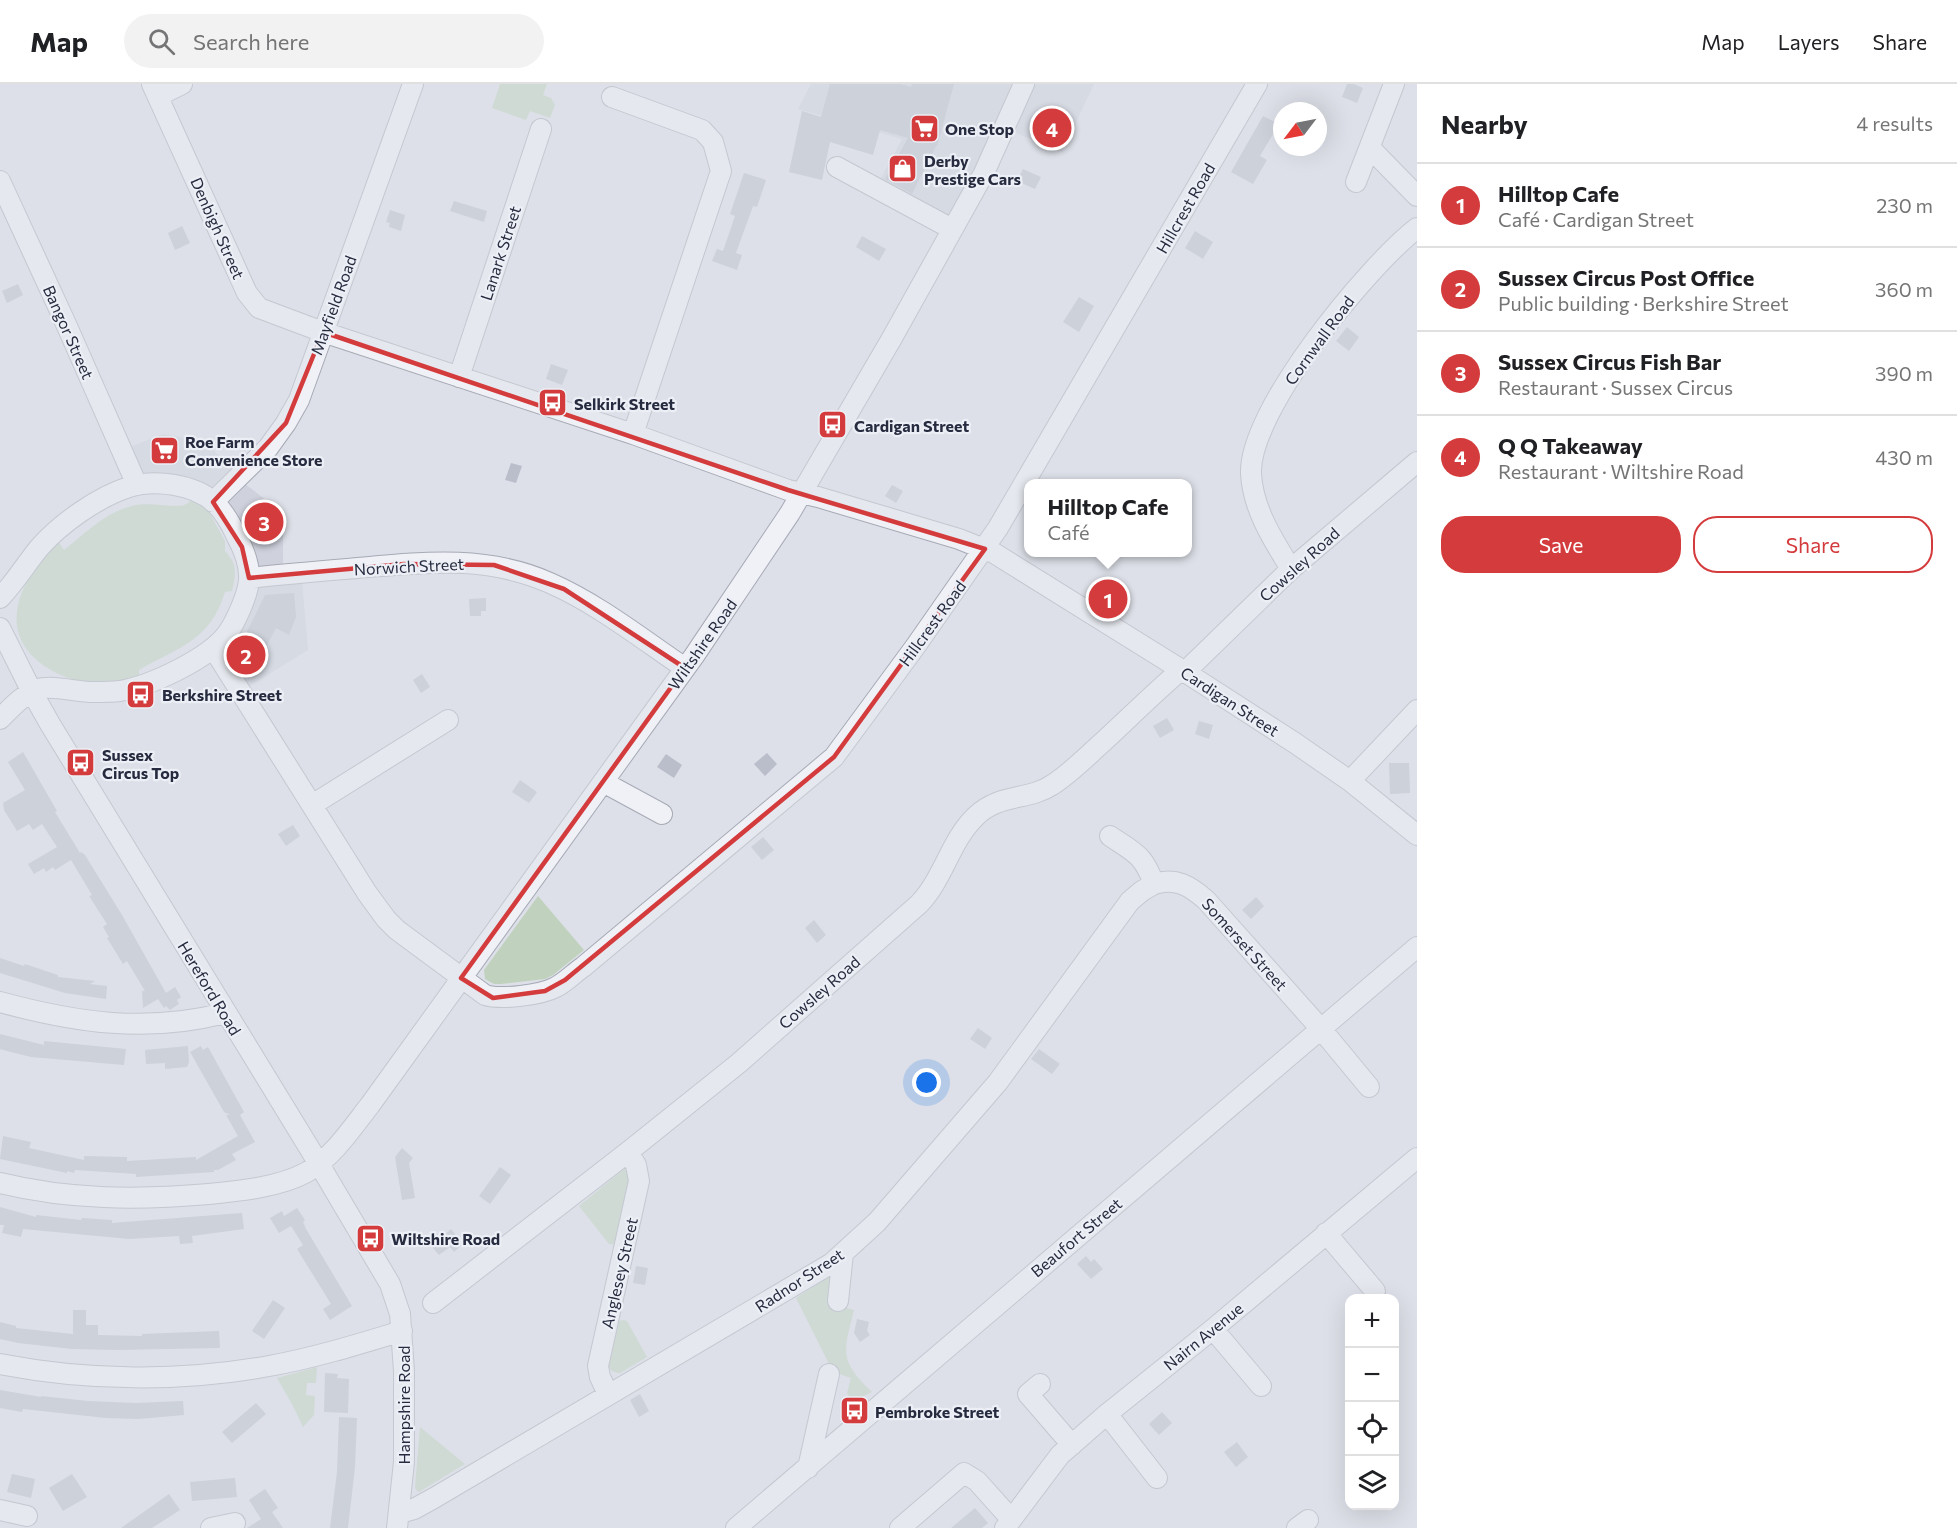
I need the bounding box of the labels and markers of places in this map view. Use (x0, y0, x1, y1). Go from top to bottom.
pin: 4 (1032, 106, 1072, 150)
supermarket icon: One Stop (908, 112, 940, 144)
place label: One Stop (945, 119, 1014, 138)
place label: Derby Prestige Cars (924, 151, 1021, 188)
shop icon: Derby Prestige Cars (887, 153, 919, 185)
bus stop icon: Selkirk Street (537, 387, 569, 419)
place label: Selkirk Street (574, 394, 675, 413)
bus stop icon: Cardigan Street (817, 409, 849, 441)
place label: Cardigan Street (854, 416, 969, 435)
place label: Roe Farm Convenience Store (185, 432, 322, 469)
supermarket icon: Roe Farm Convenience Store (148, 434, 180, 466)
pin: 3 (244, 500, 284, 544)
pin: 1 (1088, 576, 1128, 622)
pin: 2 (226, 632, 266, 678)
bus stop icon: Berkshire Street (125, 678, 157, 710)
place label: Berkshire Street (162, 685, 282, 704)
place label: Sussex Circus Top (102, 745, 179, 782)
bus stop icon: Sussex Circus Top (65, 747, 97, 779)
bus stop icon: Wiltshire Road (354, 1222, 386, 1254)
place label: Wiltshire Road (391, 1229, 500, 1248)
bus stop icon: Pembroke Street (838, 1395, 870, 1427)
place label: Pembroke Street (875, 1402, 1000, 1421)

